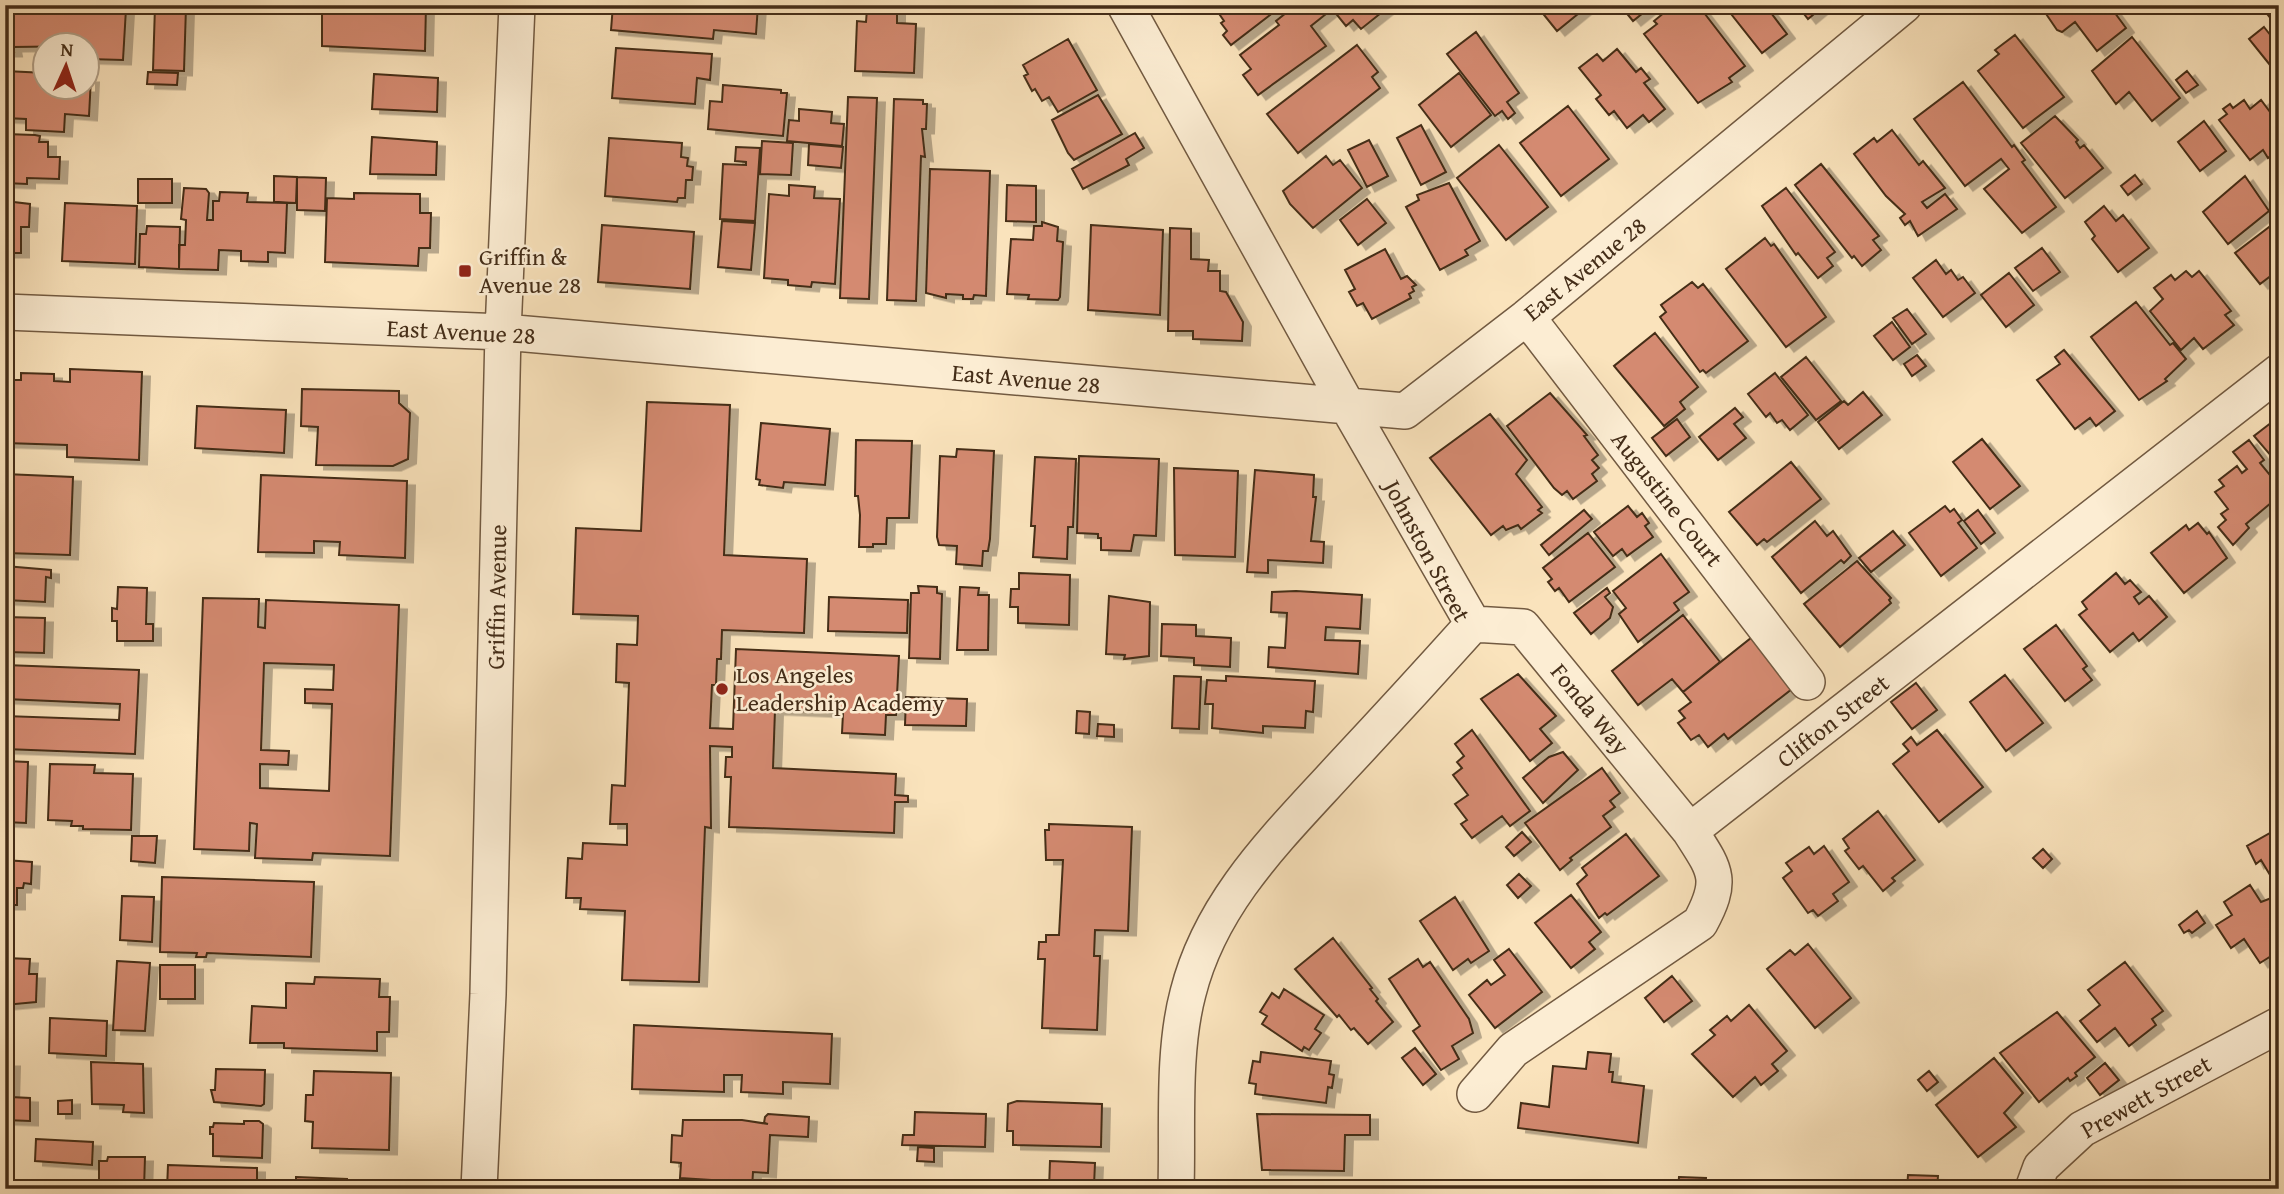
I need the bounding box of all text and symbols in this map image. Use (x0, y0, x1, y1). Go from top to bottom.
north arrow (32, 32, 102, 102)
text: N (60, 35, 74, 63)
street label: East Avenue 28 (1516, 208, 1654, 329)
place label: Griffin & Avenue 28 (479, 239, 581, 302)
marker: Griffin & Avenue 28 (457, 263, 473, 279)
street label: East Avenue 28 (386, 310, 536, 353)
street label: East Avenue 28 (950, 355, 1102, 402)
street label: Augustine Court (1603, 423, 1732, 574)
street label: Johnston Street (1374, 471, 1480, 629)
street label: Griffin Avenue (478, 524, 515, 670)
street label: Fonda Way (1543, 655, 1638, 762)
place label: Los Angeles Leadership Academy (736, 657, 944, 720)
street label: Clifton Street (1769, 665, 1897, 776)
marker: Los Angeles Leadership Academy (714, 681, 730, 697)
street label: Prewett Street (2074, 1046, 2218, 1147)

